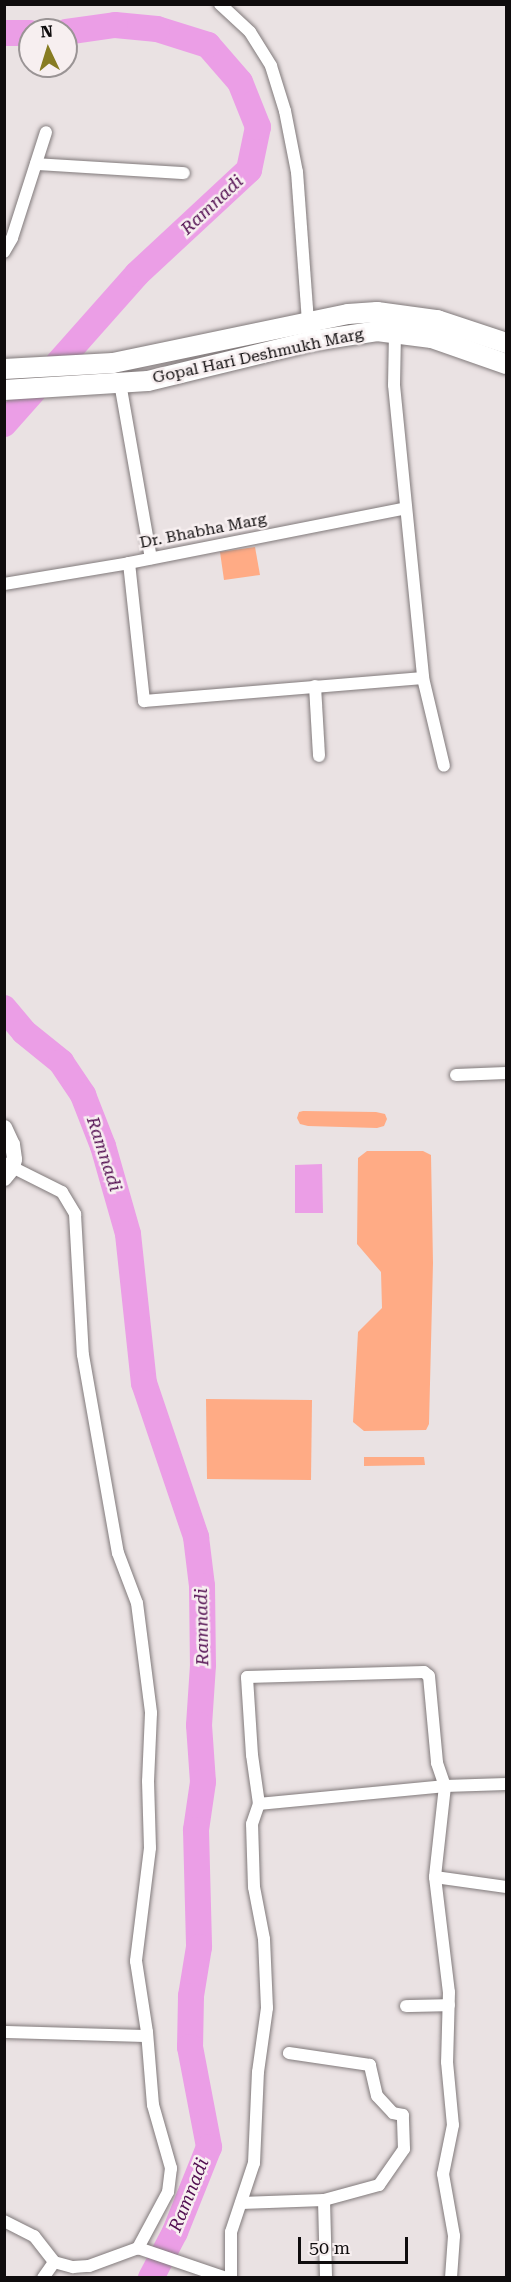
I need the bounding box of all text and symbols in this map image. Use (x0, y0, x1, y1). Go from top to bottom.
north arrow (18, 18, 78, 78)
text: N (40, 22, 54, 41)
water label: Ramnadi (176, 171, 248, 239)
street label: Gopal Hari Deshmukh Marg (151, 324, 365, 388)
street label: Dr. Bhabha Marg (138, 509, 268, 553)
water label: Ramnadi (82, 1114, 126, 1194)
water label: Ramnadi (191, 1588, 213, 1666)
water label: Ramnadi (164, 2155, 214, 2235)
scale bar (301, 2225, 410, 2263)
text: 50 m (309, 2237, 350, 2258)

